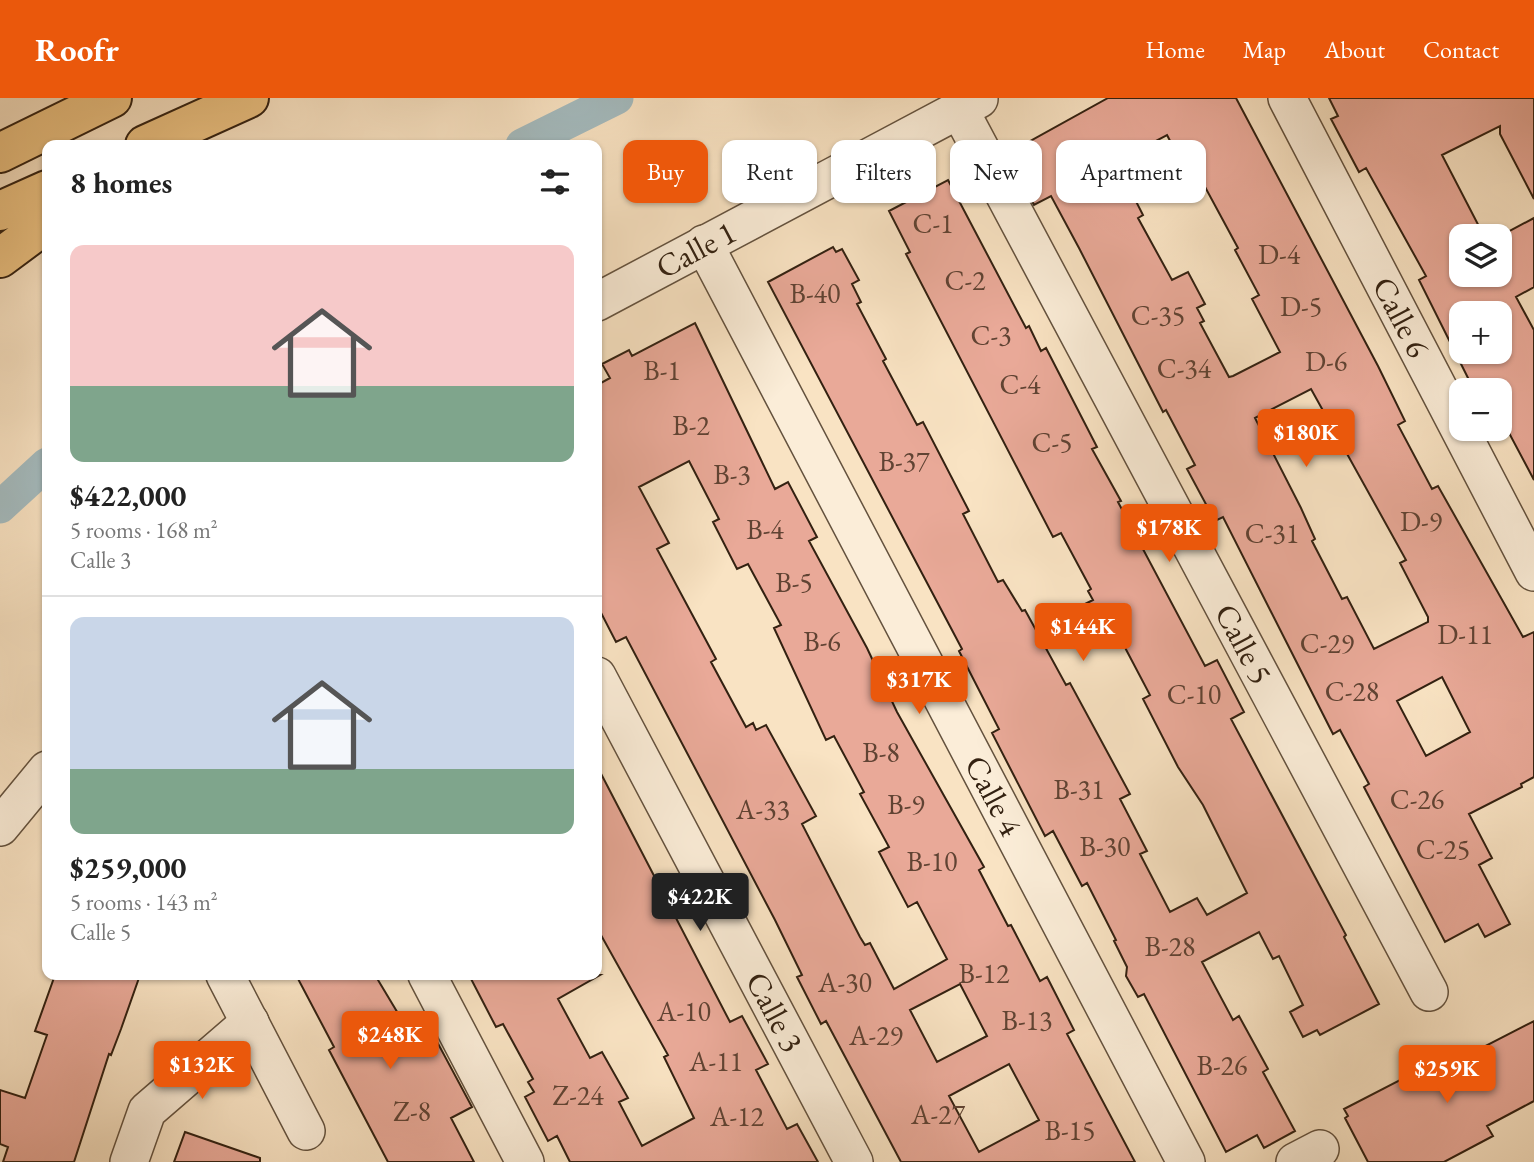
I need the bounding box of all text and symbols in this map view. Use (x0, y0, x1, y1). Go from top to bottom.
text: Roofr (35, 28, 119, 71)
text: Home (1145, 34, 1205, 65)
text: Map (1243, 34, 1286, 65)
text: About (1324, 34, 1385, 65)
text: Contact (1423, 34, 1499, 65)
chip: Buy (623, 140, 708, 203)
chip: Rent (722, 140, 817, 203)
chip: Filters (831, 140, 936, 203)
chip: New (950, 140, 1042, 203)
chip: Apartment (1056, 140, 1206, 203)
text: 8 homes (70, 163, 172, 202)
icon: filters (536, 163, 574, 201)
house number: C-1 (913, 205, 954, 241)
street label: Calle 1 (648, 211, 743, 288)
map controls (1449, 224, 1512, 441)
button: layers (1449, 224, 1512, 287)
house number: D-4 (1258, 236, 1301, 272)
house number: C-2 (945, 262, 986, 298)
street label: Calle 6 (1363, 270, 1439, 365)
house number: B-40 (790, 275, 841, 311)
house number: D-5 (1280, 288, 1322, 324)
icon: home (259, 290, 385, 416)
house number: C-35 (1131, 297, 1185, 333)
button: + (1449, 301, 1512, 364)
house number: C-3 (971, 317, 1012, 353)
house number: D-6 (1305, 343, 1347, 379)
house number: C-34 (1157, 350, 1212, 386)
house number: B-1 (643, 352, 681, 388)
house number: C-4 (1000, 366, 1041, 402)
button: − (1449, 378, 1512, 441)
house number: B-2 (672, 407, 710, 443)
pin: $180K (1257, 410, 1355, 469)
text: $180K (1274, 417, 1338, 447)
house number: C-5 (1032, 424, 1073, 460)
house number: B-37 (879, 443, 930, 479)
house number: B-3 (713, 456, 751, 492)
text: $422,000 (70, 476, 186, 515)
house number: D-9 (1400, 503, 1442, 539)
pin: $178K (1120, 504, 1218, 564)
house number: B-4 (746, 511, 784, 547)
text: $178K (1137, 512, 1201, 542)
text: 5 rooms · 168 m² (70, 515, 218, 545)
house number: C-31 (1245, 515, 1299, 551)
text: Calle 3 (70, 545, 131, 575)
house number: B-5 (775, 564, 813, 600)
street label: Calle 5 (1205, 596, 1282, 691)
pin: $144K (1034, 603, 1132, 663)
text: $144K (1051, 611, 1115, 641)
house number: D-11 (1437, 616, 1493, 652)
house number: B-6 (803, 623, 841, 659)
house number: C-29 (1300, 625, 1354, 661)
pin: $317K (870, 656, 968, 716)
icon: home (259, 662, 385, 788)
text: $317K (887, 664, 951, 694)
house number: C-28 (1325, 673, 1379, 709)
house number: C-10 (1167, 676, 1221, 712)
house number: B-8 (862, 734, 900, 770)
street label: Calle 4 (955, 748, 1032, 844)
house number: B-31 (1054, 771, 1105, 807)
house number: C-26 (1390, 781, 1444, 817)
house number: B-9 (887, 786, 925, 822)
house number: A-33 (735, 791, 790, 827)
house number: B-30 (1080, 828, 1131, 864)
house number: C-25 (1416, 831, 1470, 867)
house number: B-10 (907, 843, 958, 879)
text: $259,000 (70, 848, 186, 887)
pin: $422K (651, 874, 749, 933)
text: $422K (668, 881, 732, 911)
text: 5 rooms · 143 m² (70, 887, 218, 917)
text: Calle 5 (70, 917, 131, 947)
house number: B-28 (1145, 928, 1196, 964)
house number: B-12 (959, 955, 1010, 991)
street label: Calle 3 (736, 964, 813, 1059)
house number: A-30 (817, 964, 872, 1000)
house number: A-10 (656, 993, 711, 1029)
house number: B-13 (1002, 1002, 1053, 1038)
pin: $248K (341, 1012, 439, 1071)
house number: A-29 (848, 1017, 903, 1053)
text: $248K (358, 1019, 422, 1049)
pin: $132K (153, 1042, 251, 1101)
house number: A-11 (688, 1043, 743, 1079)
pin: $259K (1398, 1046, 1496, 1105)
house number: B-26 (1197, 1047, 1248, 1083)
text: $132K (170, 1049, 234, 1079)
text: $259K (1415, 1053, 1479, 1083)
house number: Z-24 (552, 1077, 604, 1113)
house number: Z-8 (393, 1093, 431, 1129)
house number: A-27 (910, 1096, 966, 1132)
house number: A-12 (709, 1098, 765, 1134)
house number: B-15 (1045, 1112, 1096, 1148)

